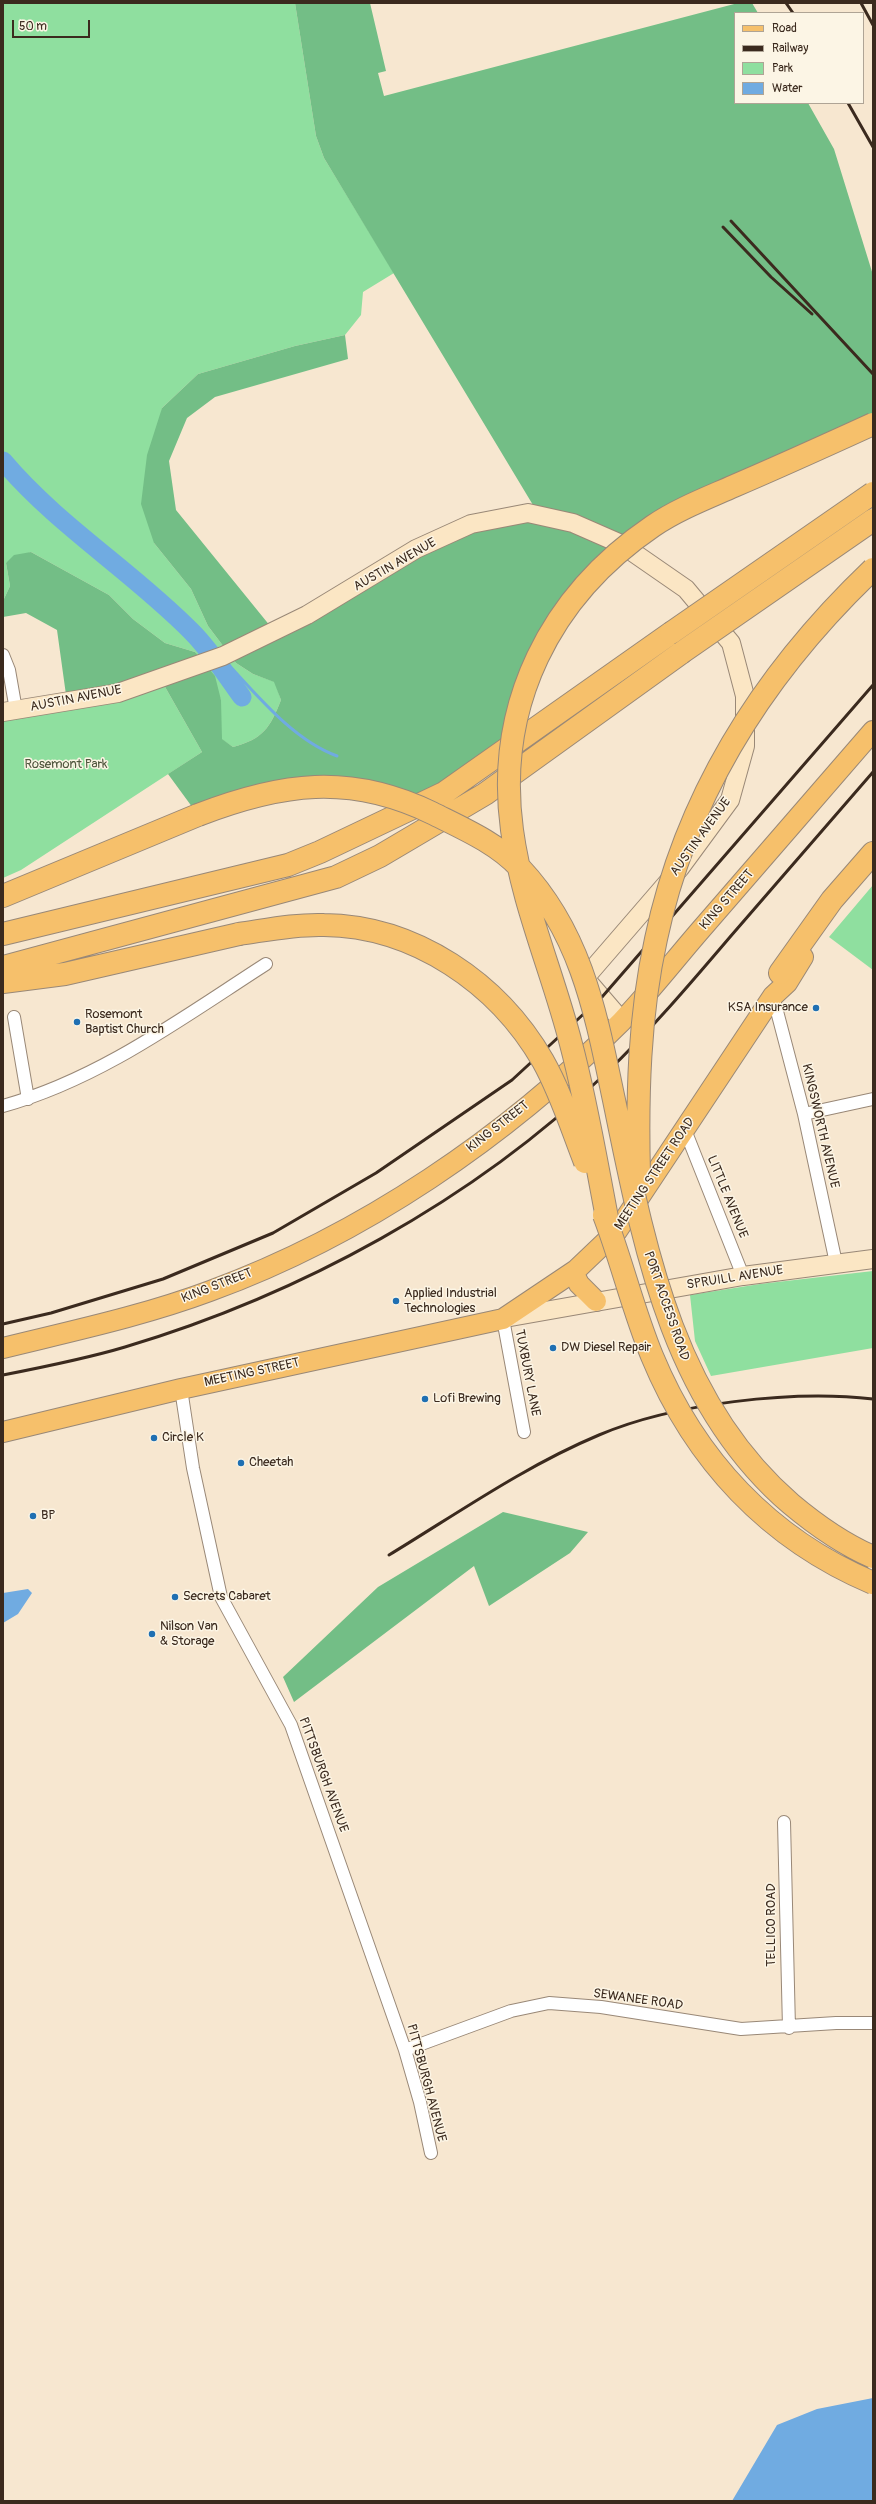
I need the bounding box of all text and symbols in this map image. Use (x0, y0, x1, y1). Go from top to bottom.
scale bar (14, 12, 92, 38)
legend (734, 12, 864, 104)
text: 50 m (19, 19, 47, 34)
text: Road (772, 21, 797, 36)
text: Railway (772, 41, 808, 56)
text: Park (772, 61, 793, 76)
text: Water (772, 81, 803, 96)
street label: AUSTIN AVENUE (351, 535, 439, 595)
street label: AUSTIN AVENUE (29, 682, 123, 716)
park label: Rosemont Park (24, 757, 108, 773)
street label: AUSTIN AVENUE (667, 795, 735, 879)
street label: KING STREET (697, 867, 757, 933)
place label: KSA Insurance (728, 1000, 808, 1016)
marker: KSA Insurance (811, 1003, 821, 1013)
place label: Rosemont Baptist Church (85, 1007, 164, 1038)
marker: Rosemont Baptist Church (72, 1017, 82, 1027)
street label: KINGSWORTH AVENUE (798, 1062, 842, 1190)
street label: KING STREET (464, 1098, 532, 1156)
street label: MEETING STREET ROAD (612, 1115, 698, 1233)
street label: LITTLE AVENUE (703, 1153, 751, 1241)
street label: PORT ACCESS ROAD (640, 1249, 692, 1363)
street label: SPRUILL AVENUE (686, 1263, 784, 1293)
street label: KING STREET (179, 1265, 255, 1307)
place label: Applied Industrial Technologies (404, 1286, 497, 1317)
marker: Applied Industrial Technologies (391, 1296, 401, 1306)
street label: TUXBURY LANE (511, 1328, 543, 1418)
place label: DW Diesel Repair (561, 1340, 651, 1356)
marker: DW Diesel Repair (548, 1343, 558, 1353)
street label: MEETING STREET (203, 1355, 301, 1391)
place label: Lofi Brewing (433, 1391, 501, 1407)
marker: Lofi Brewing (420, 1394, 430, 1404)
place label: Circle K (162, 1430, 204, 1446)
marker: Circle K (149, 1433, 159, 1443)
place label: Cheetah (249, 1455, 293, 1471)
marker: Cheetah (236, 1458, 246, 1468)
place label: BP (41, 1508, 56, 1524)
marker: BP (28, 1511, 38, 1521)
place label: Secrets Cabaret (183, 1589, 271, 1605)
marker: Secrets Cabaret (170, 1592, 180, 1602)
place label: Nilson Van & Storage (160, 1619, 218, 1650)
marker: Nilson Van & Storage (147, 1629, 157, 1639)
street label: PITTSBURGH AVENUE (295, 1715, 351, 1835)
street label: TELLICO ROAD (764, 1883, 780, 1967)
street label: SEWANEE ROAD (592, 1986, 684, 2014)
street label: PITTSBURGH AVENUE (403, 2022, 449, 2144)

